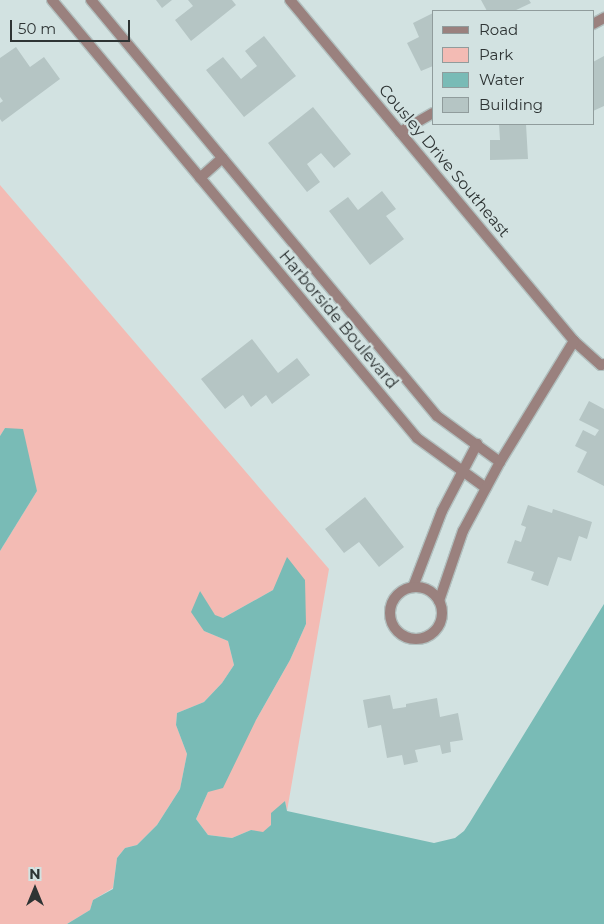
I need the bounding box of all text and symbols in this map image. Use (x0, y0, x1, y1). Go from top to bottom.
scale bar (12, 10, 132, 42)
legend (432, 10, 594, 125)
text: 50 m (18, 19, 56, 38)
text: Road (479, 20, 518, 39)
text: Park (479, 45, 513, 64)
text: Water (479, 70, 525, 89)
street label: Cousley Drive Southeast (374, 81, 514, 241)
text: Building (479, 95, 543, 114)
street label: Harborside Boulevard (275, 247, 401, 393)
north arrow (10, 864, 60, 914)
text: N (29, 865, 41, 883)

